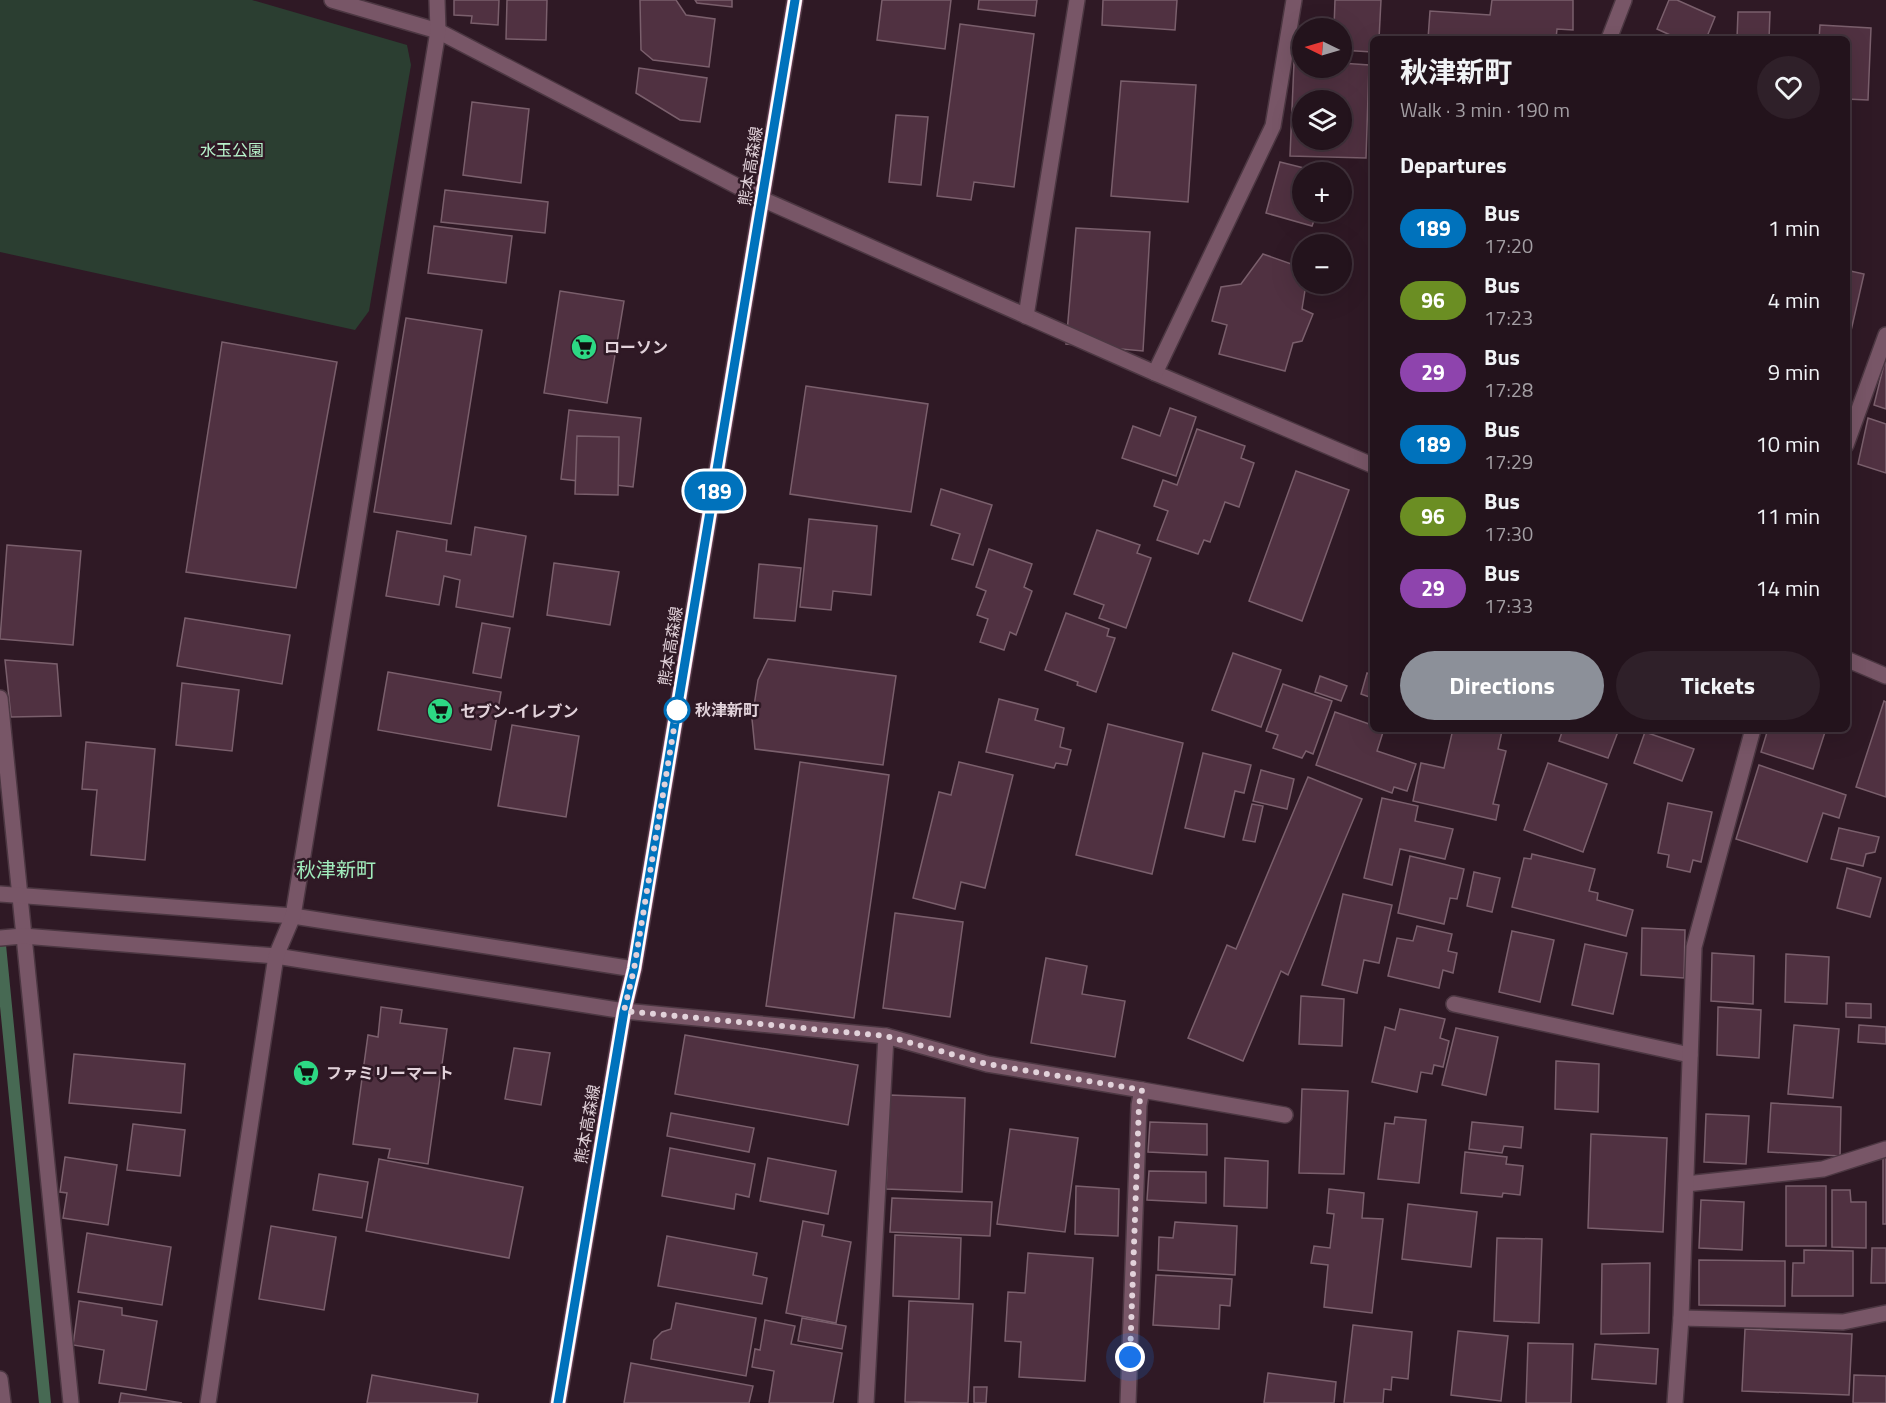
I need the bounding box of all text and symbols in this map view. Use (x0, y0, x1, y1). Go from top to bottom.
north arrow (1292, 18, 1352, 78)
map controls (1292, 18, 1352, 294)
text: 秋津新町 (1400, 50, 1512, 93)
button: heart (1757, 56, 1820, 119)
button: layers (1292, 90, 1352, 150)
text: Walk · 3 min · 190 m (1400, 94, 1570, 125)
street label: 熊本高森線 (732, 125, 768, 207)
park label: 水玉公園 (200, 138, 264, 162)
text: Departures (1400, 148, 1507, 182)
button: + (1292, 162, 1352, 222)
text: Bus (1484, 196, 1520, 230)
text: 1 min (1768, 211, 1820, 245)
text: 189 (1415, 212, 1451, 244)
text: 17:20 (1484, 230, 1533, 261)
button: − (1292, 234, 1352, 294)
text: Bus (1484, 268, 1520, 302)
text: 4 min (1768, 283, 1820, 317)
text: 96 (1421, 284, 1445, 316)
text: 17:23 (1484, 302, 1533, 333)
supermarket icon: ローソン (569, 332, 599, 362)
place label: ローソン (604, 335, 668, 359)
text: Bus (1484, 340, 1520, 374)
text: 9 min (1768, 355, 1820, 389)
text: 29 (1421, 356, 1445, 388)
text: 17:28 (1484, 374, 1533, 405)
text: Bus (1484, 412, 1520, 446)
text: 10 min (1755, 427, 1820, 461)
text: 189 (1415, 428, 1451, 460)
text: 17:29 (1484, 446, 1533, 477)
line badge: 189 (680, 472, 748, 510)
text: 189 (696, 475, 732, 507)
text: Bus (1484, 484, 1520, 518)
text: 11 min (1755, 499, 1820, 533)
text: 96 (1421, 500, 1445, 532)
text: 17:30 (1484, 518, 1533, 549)
text: Bus (1484, 556, 1520, 590)
text: 14 min (1755, 571, 1820, 605)
text: 29 (1421, 572, 1445, 604)
text: 17:33 (1484, 590, 1533, 621)
street label: 熊本高森線 (652, 605, 688, 687)
button: Directions (1400, 651, 1604, 720)
button: Tickets (1616, 651, 1820, 720)
supermarket icon: セブン-イレブン (425, 696, 455, 726)
marker: 秋津新町 (664, 697, 690, 723)
place label: 秋津新町 (695, 698, 759, 722)
place label: セブン-イレブン (460, 699, 579, 723)
district label: 秋津新町 (296, 854, 376, 885)
supermarket icon: ファミリーマート (291, 1058, 321, 1088)
place label: ファミリーマート (326, 1061, 454, 1085)
street label: 熊本高森線 (568, 1083, 606, 1165)
your location (1115, 1342, 1145, 1372)

